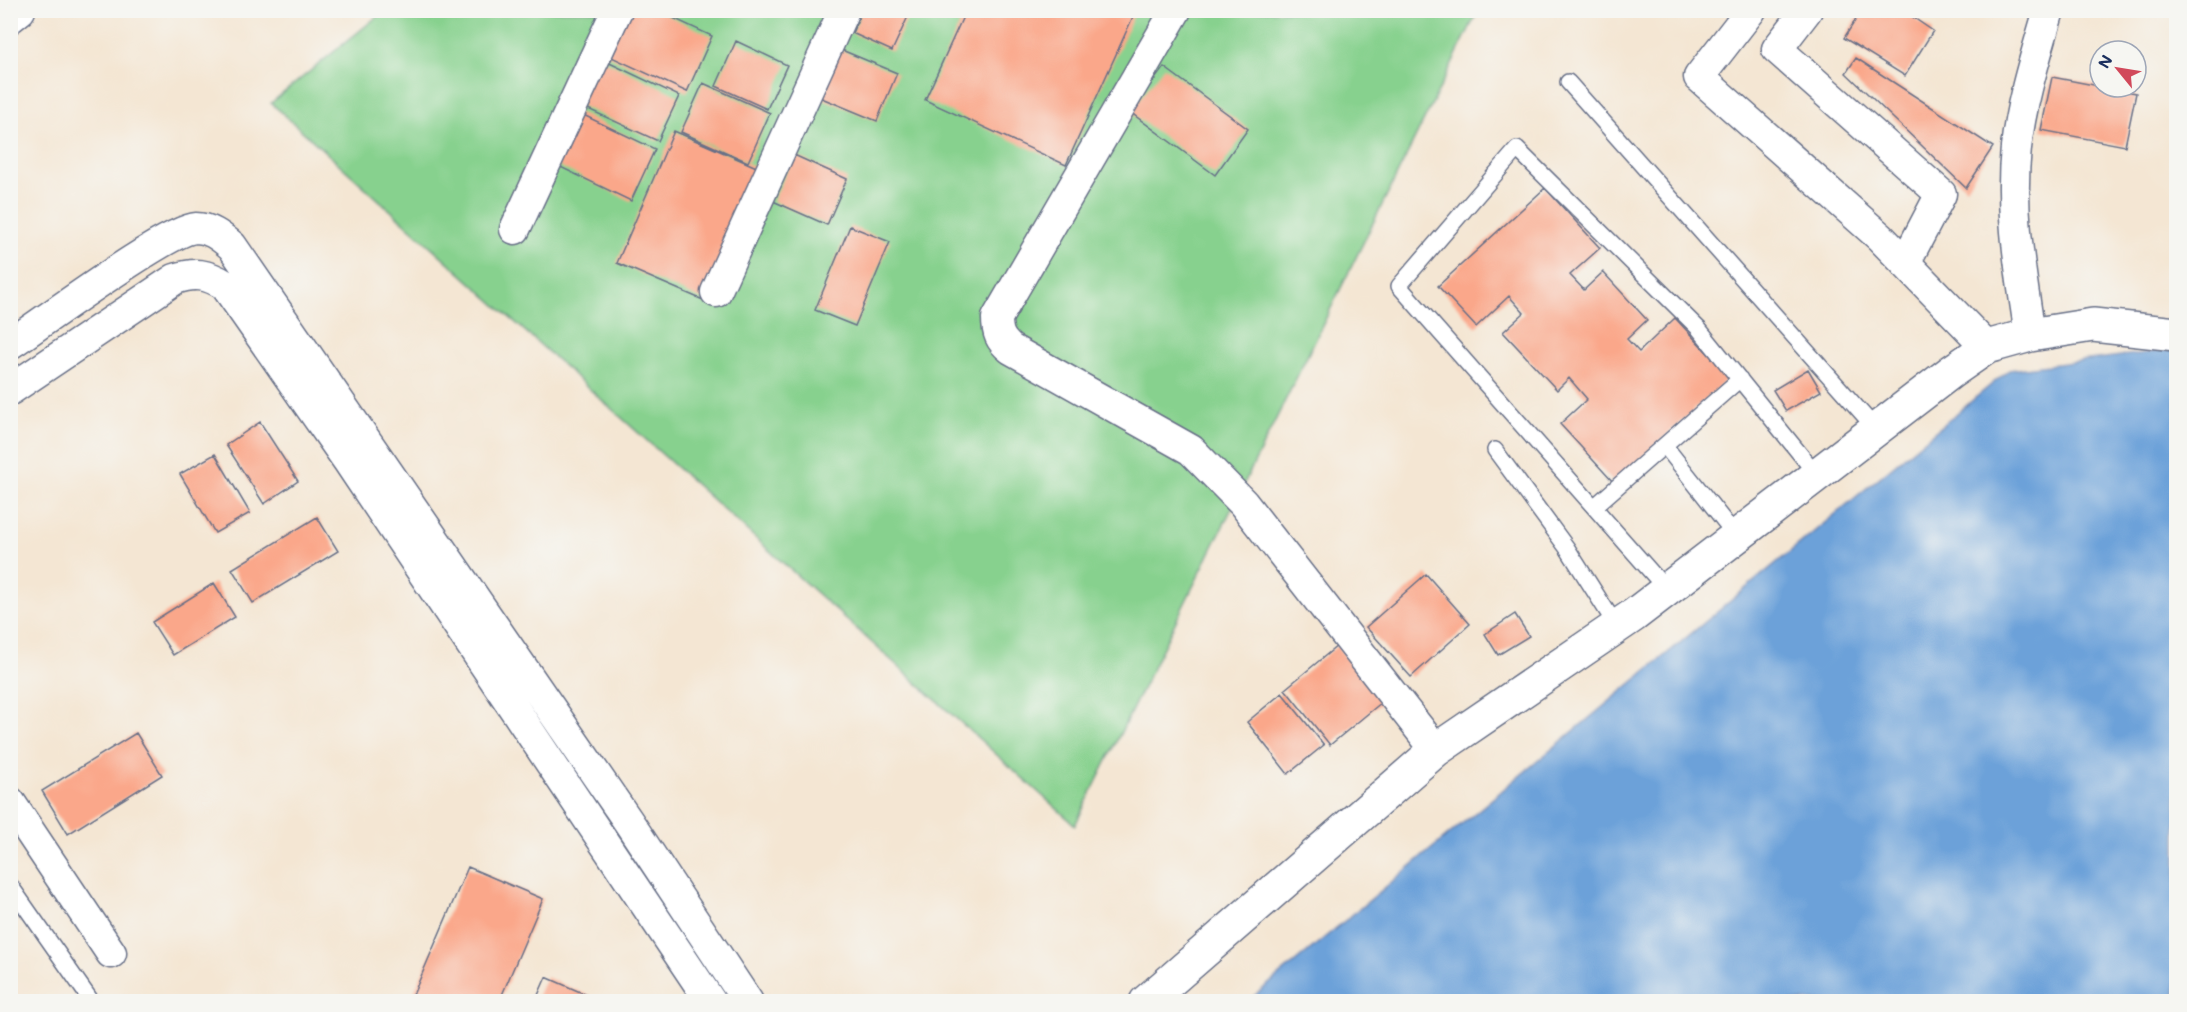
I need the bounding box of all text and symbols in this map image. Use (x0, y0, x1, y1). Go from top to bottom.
north arrow (2088, 39, 2148, 99)
text: N (2092, 51, 2117, 72)

